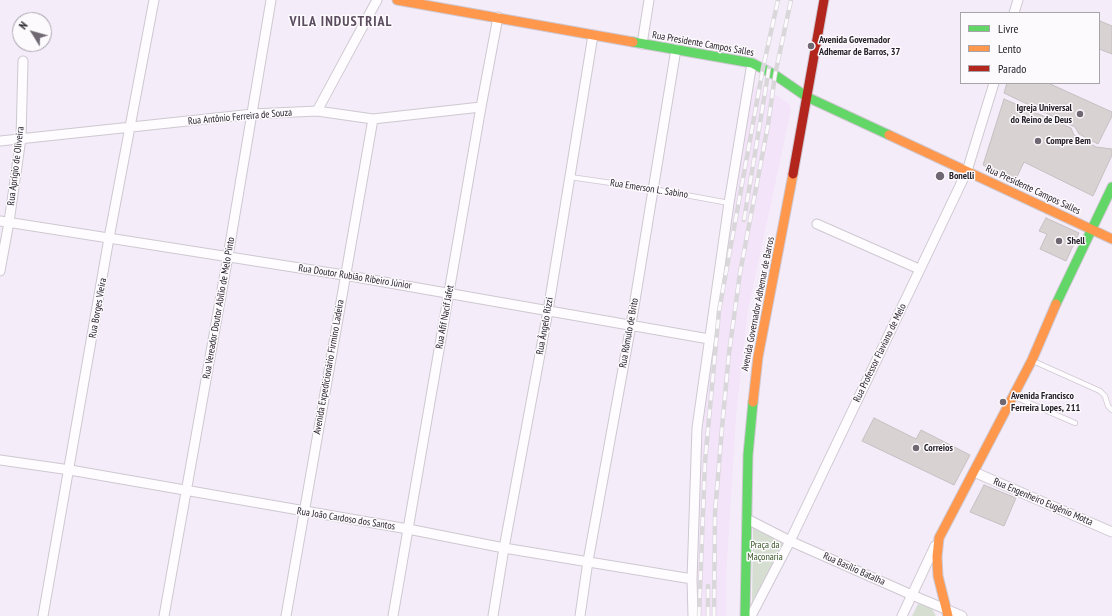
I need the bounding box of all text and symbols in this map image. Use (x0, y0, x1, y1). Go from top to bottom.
north arrow (12, 12, 52, 52)
legend (960, 12, 1100, 84)
district label: VILA INDUSTRIAL (289, 14, 393, 30)
text: N (16, 19, 31, 32)
text: Livre (998, 21, 1018, 36)
street label: Rua Presidente Campos Salles (651, 29, 755, 59)
place label: Avenida Governador Adhemar de Barros, 37 (819, 34, 900, 58)
marker: Avenida Governador Adhemar de Barros, 37 (806, 41, 816, 51)
text: Lento (998, 41, 1021, 56)
text: Parado (998, 61, 1026, 76)
place label: Igreja Universal do Reino de Deus (1011, 102, 1072, 126)
street label: Rua Antônio Ferreira de Souza (187, 106, 293, 128)
marker: Igreja Universal do Reino de Deus (1075, 109, 1085, 119)
street label: Rua Aprígio de Oliveira (5, 126, 27, 206)
place label: Compre Bem (1046, 135, 1091, 147)
marker: Compre Bem (1033, 136, 1043, 146)
street label: Rua Presidente Campos Salles (984, 163, 1082, 217)
marker: Bonelli (934, 170, 946, 182)
place label: Bonelli (949, 170, 974, 182)
street label: Rua Emerson L. Sabino (609, 177, 689, 201)
place label: Shell (1067, 235, 1085, 247)
street label: Rua Vereador Doutor Abílio de Melo Pinto (201, 236, 237, 380)
street label: Avenida Governador Adhemar de Barros (739, 236, 777, 372)
marker: Shell (1054, 236, 1064, 246)
street label: Rua Doutor Rubião Ribeiro Júnior (298, 262, 412, 292)
street label: Rua Borges Vieira (87, 277, 109, 339)
street label: Rua Afif Nacif Jafet (433, 284, 457, 350)
street label: Rua Ângelo Rizzi (534, 296, 556, 356)
street label: Rua Rômulo de Brito (617, 297, 641, 369)
street label: Avenida Expedicionário Firmino Ladeira (311, 299, 347, 435)
street label: Rua Professor Flaviano de Melo (851, 302, 909, 404)
place label: Avenida Francisco Ferreira Lopes, 211 (1011, 390, 1080, 414)
marker: Avenida Francisco Ferreira Lopes, 211 (998, 397, 1008, 407)
place label: Correios (924, 442, 953, 454)
marker: Correios (911, 443, 921, 453)
street label: Rua Engenheiro Eugênio Motta (991, 476, 1095, 528)
street label: Rua João Cardoso dos Santos (296, 505, 396, 533)
park label: Praça da Maçonaria (747, 539, 783, 562)
street label: Rua Basílio Batalha (821, 550, 887, 588)

